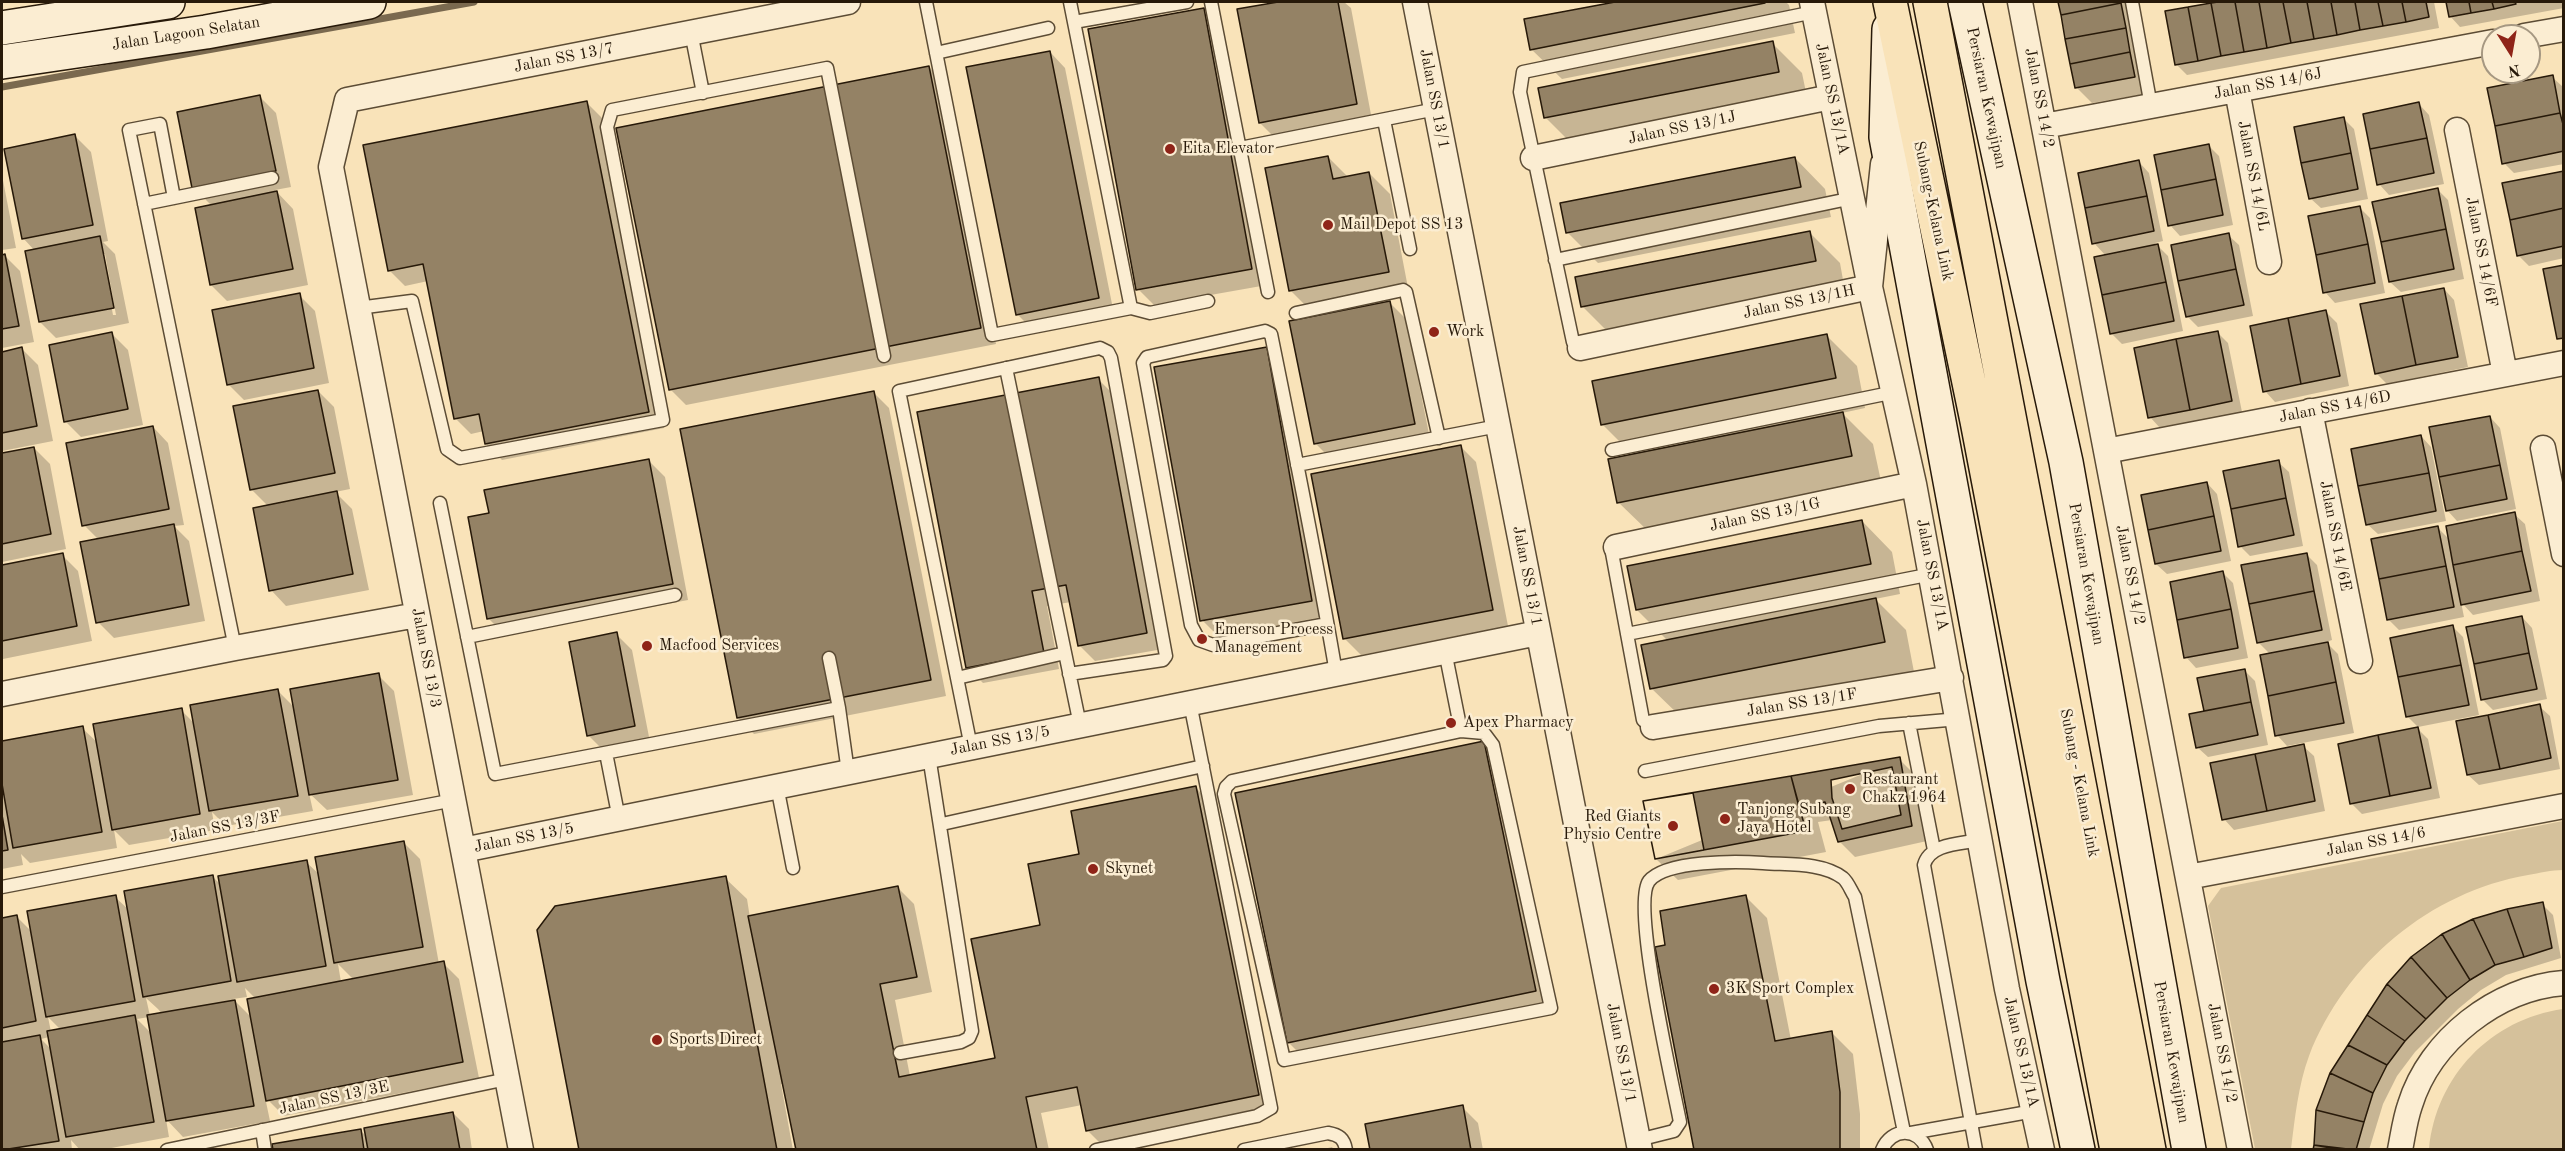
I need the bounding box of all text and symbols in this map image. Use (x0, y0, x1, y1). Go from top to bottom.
street label: Jalan Lagoon Selatan (111, 13, 261, 55)
north arrow (2481, 24, 2541, 84)
street label: Persiaran Kewajipan (1962, 25, 2010, 171)
street label: Jalan SS 13/7 (512, 39, 616, 77)
street label: Jalan SS 13/1A (1811, 42, 1853, 156)
street label: Jalan SS 14/2 (2020, 46, 2058, 150)
street label: Jalan SS 13/1 (1415, 47, 1453, 151)
text: N (2507, 61, 2522, 79)
street label: Jalan SS 14/6J (2212, 64, 2324, 104)
street label: Jalan SS 13/1J (1626, 107, 1738, 149)
street label: Jalan SS 14/6L (2233, 119, 2273, 233)
place label: Eita Elevator (1182, 139, 1274, 159)
street label: Subang-Kelana Link (1909, 139, 1957, 283)
marker: Eita Elevator (1163, 142, 1177, 156)
street label: Jalan SS 14/6F (2461, 195, 2501, 309)
place label: Mail Depot SS 13 (1340, 215, 1463, 235)
marker: Mail Depot SS 13 (1321, 218, 1335, 232)
street label: Jalan SS 13/1H (1741, 281, 1857, 323)
place label: Work (1446, 322, 1484, 342)
marker: Work (1427, 325, 1441, 339)
street label: Jalan SS 14/6D (2277, 387, 2393, 427)
street label: Jalan SS 14/6E (2315, 479, 2355, 593)
street label: Jalan SS 13/1G (1708, 494, 1822, 536)
street label: Persiaran Kewajipan (2064, 501, 2108, 647)
street label: Jalan SS 13/1A (1912, 517, 1952, 633)
street label: Jalan SS 14/2 (2111, 523, 2149, 627)
street label: Jalan SS 13/1 (1508, 524, 1546, 628)
street label: Jalan SS 13/3 (407, 606, 445, 710)
place label: Emerson Process Management (1214, 620, 1333, 658)
marker: Emerson Process Management (1195, 632, 1209, 646)
place label: Macfood Services (659, 636, 779, 656)
marker: Macfood Services (640, 639, 654, 653)
street label: Jalan SS 13/1F (1745, 685, 1859, 721)
street label: Subang - Kelana Link (2055, 707, 2103, 859)
place label: Apex Pharmacy (1463, 713, 1574, 733)
marker: Apex Pharmacy (1444, 716, 1458, 730)
street label: Jalan SS 13/5 (948, 722, 1052, 760)
place label: Restaurant Chakz 1964 (1862, 770, 1946, 808)
marker: Restaurant Chakz 1964 (1843, 782, 1857, 796)
place label: Tanjong Subang Jaya Hotel (1737, 800, 1851, 838)
street label: Jalan SS 13/3F (168, 807, 282, 847)
place label: Red Giants Physio Centre (1563, 807, 1661, 845)
marker: Tanjong Subang Jaya Hotel (1718, 812, 1732, 826)
street label: Jalan SS 13/5 (472, 819, 576, 857)
marker: Red Giants Physio Centre (1666, 819, 1680, 833)
street label: Jalan SS 14/6 (2324, 823, 2428, 861)
place label: Skynet (1105, 859, 1153, 879)
marker: Skynet (1086, 862, 1100, 876)
place label: 3K Sport Complex (1726, 979, 1854, 999)
street label: Persiaran Kewajipan (2149, 979, 2193, 1125)
marker: 3K Sport Complex (1707, 982, 1721, 996)
street label: Jalan SS 13/1A (1999, 995, 2043, 1109)
street label: Jalan SS 13/1 (1602, 1001, 1640, 1105)
street label: Jalan SS 14/2 (2203, 1001, 2241, 1105)
place label: Sports Direct (669, 1030, 762, 1050)
marker: Sports Direct (650, 1033, 664, 1047)
street label: Jalan SS 13/3E (277, 1077, 391, 1119)

